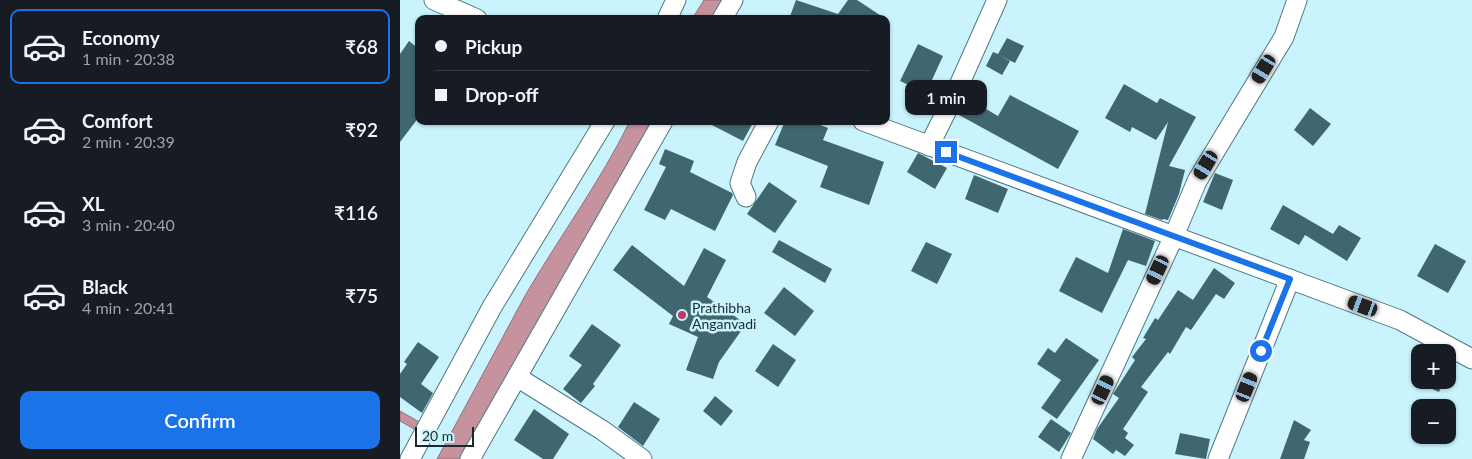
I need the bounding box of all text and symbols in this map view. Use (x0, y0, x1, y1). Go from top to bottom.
icon: car (22, 24, 67, 69)
text: Economy (82, 26, 160, 49)
text: ₹68 (345, 35, 378, 58)
text: Pickup (465, 35, 522, 58)
text: 1 min · 20:38 (82, 49, 175, 68)
car (1249, 52, 1278, 86)
callout: 1 min (905, 80, 987, 114)
text: Drop-off (465, 83, 539, 106)
text: 1 min (926, 88, 966, 107)
icon: car (22, 107, 67, 152)
text: Comfort (82, 109, 153, 132)
text: ₹92 (345, 118, 378, 141)
text: 2 min · 20:39 (82, 132, 175, 151)
route end (935, 141, 957, 163)
car (1191, 148, 1220, 182)
icon: car (22, 190, 67, 235)
text: XL (82, 192, 105, 215)
text: ₹116 (334, 201, 378, 224)
text: 3 min · 20:40 (82, 215, 175, 234)
car (1144, 253, 1171, 287)
icon: car (22, 273, 67, 318)
text: Black (82, 275, 128, 298)
text: ₹75 (345, 284, 378, 307)
car (1346, 294, 1379, 318)
text: 4 min · 20:41 (82, 298, 175, 317)
place label: Prathibha Anganvadi (692, 299, 756, 332)
marker: Prathibha Anganvadi (676, 309, 688, 321)
route start (1250, 340, 1272, 362)
map controls (1411, 344, 1456, 444)
button: + (1411, 344, 1456, 389)
car (1234, 370, 1259, 404)
car (1089, 373, 1116, 407)
button: Confirm (20, 391, 380, 449)
button: − (1411, 399, 1456, 444)
scale bar (415, 424, 474, 447)
text: 20 m (422, 427, 453, 444)

